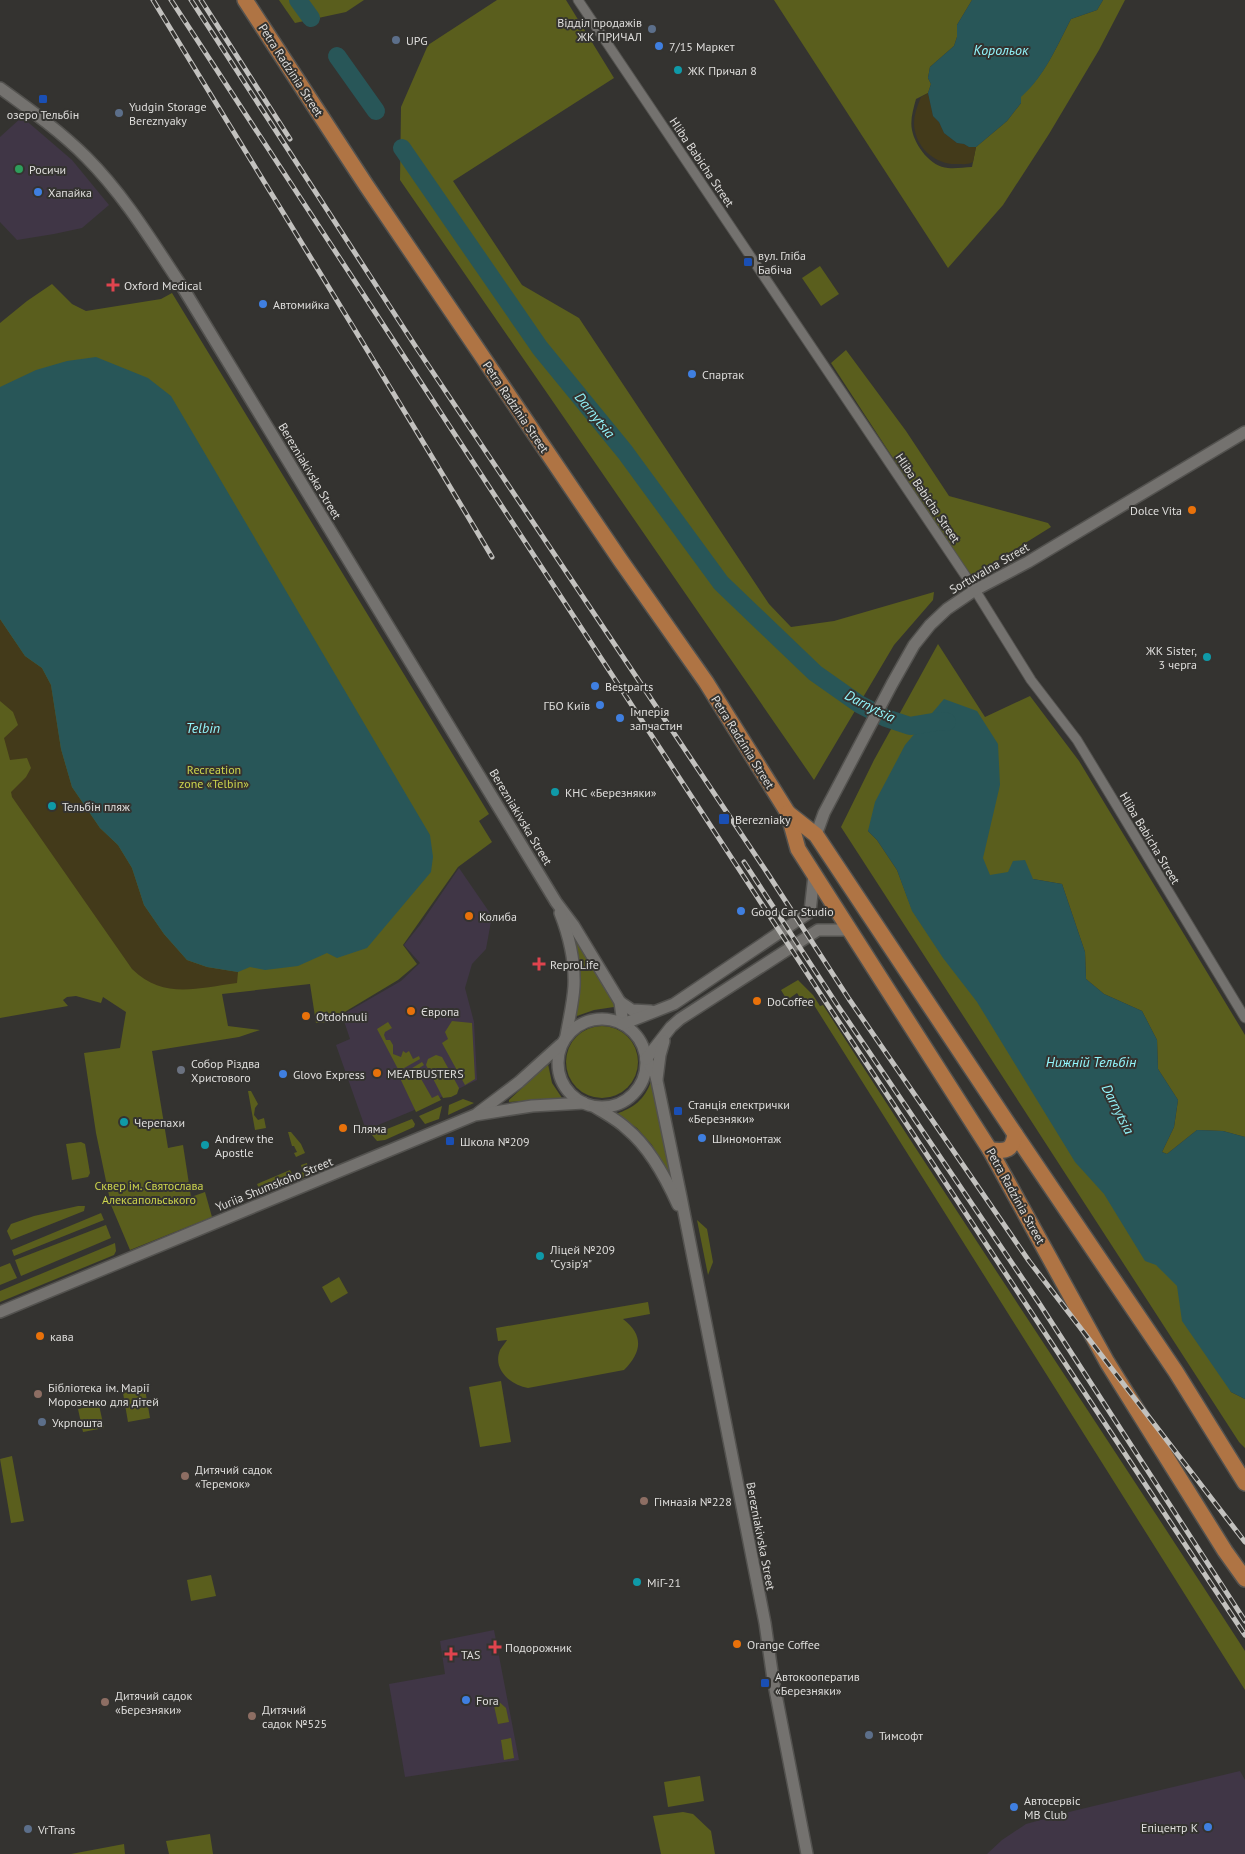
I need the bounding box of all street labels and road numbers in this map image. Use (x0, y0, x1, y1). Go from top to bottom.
street label: Petra Radzinia Street (255, 21, 327, 119)
street label: Hliba Babicha Street (666, 114, 738, 210)
street label: Petra Radzinia Street (480, 358, 552, 456)
street label: Berezniakivska Street (275, 420, 345, 522)
street label: Hliba Babicha Street (892, 450, 964, 546)
street label: Sortuvalna Street (947, 539, 1031, 597)
street label: Petra Radzinia Street (708, 693, 778, 791)
street label: Berezniakivska Street (486, 766, 556, 868)
street label: Hliba Babicha Street (1117, 789, 1183, 887)
street label: Petra Radzinia Street (983, 1145, 1049, 1247)
street label: Yuriia Shumskoho Street (213, 1154, 335, 1214)
street label: Berezniakivska Street (743, 1481, 779, 1591)

